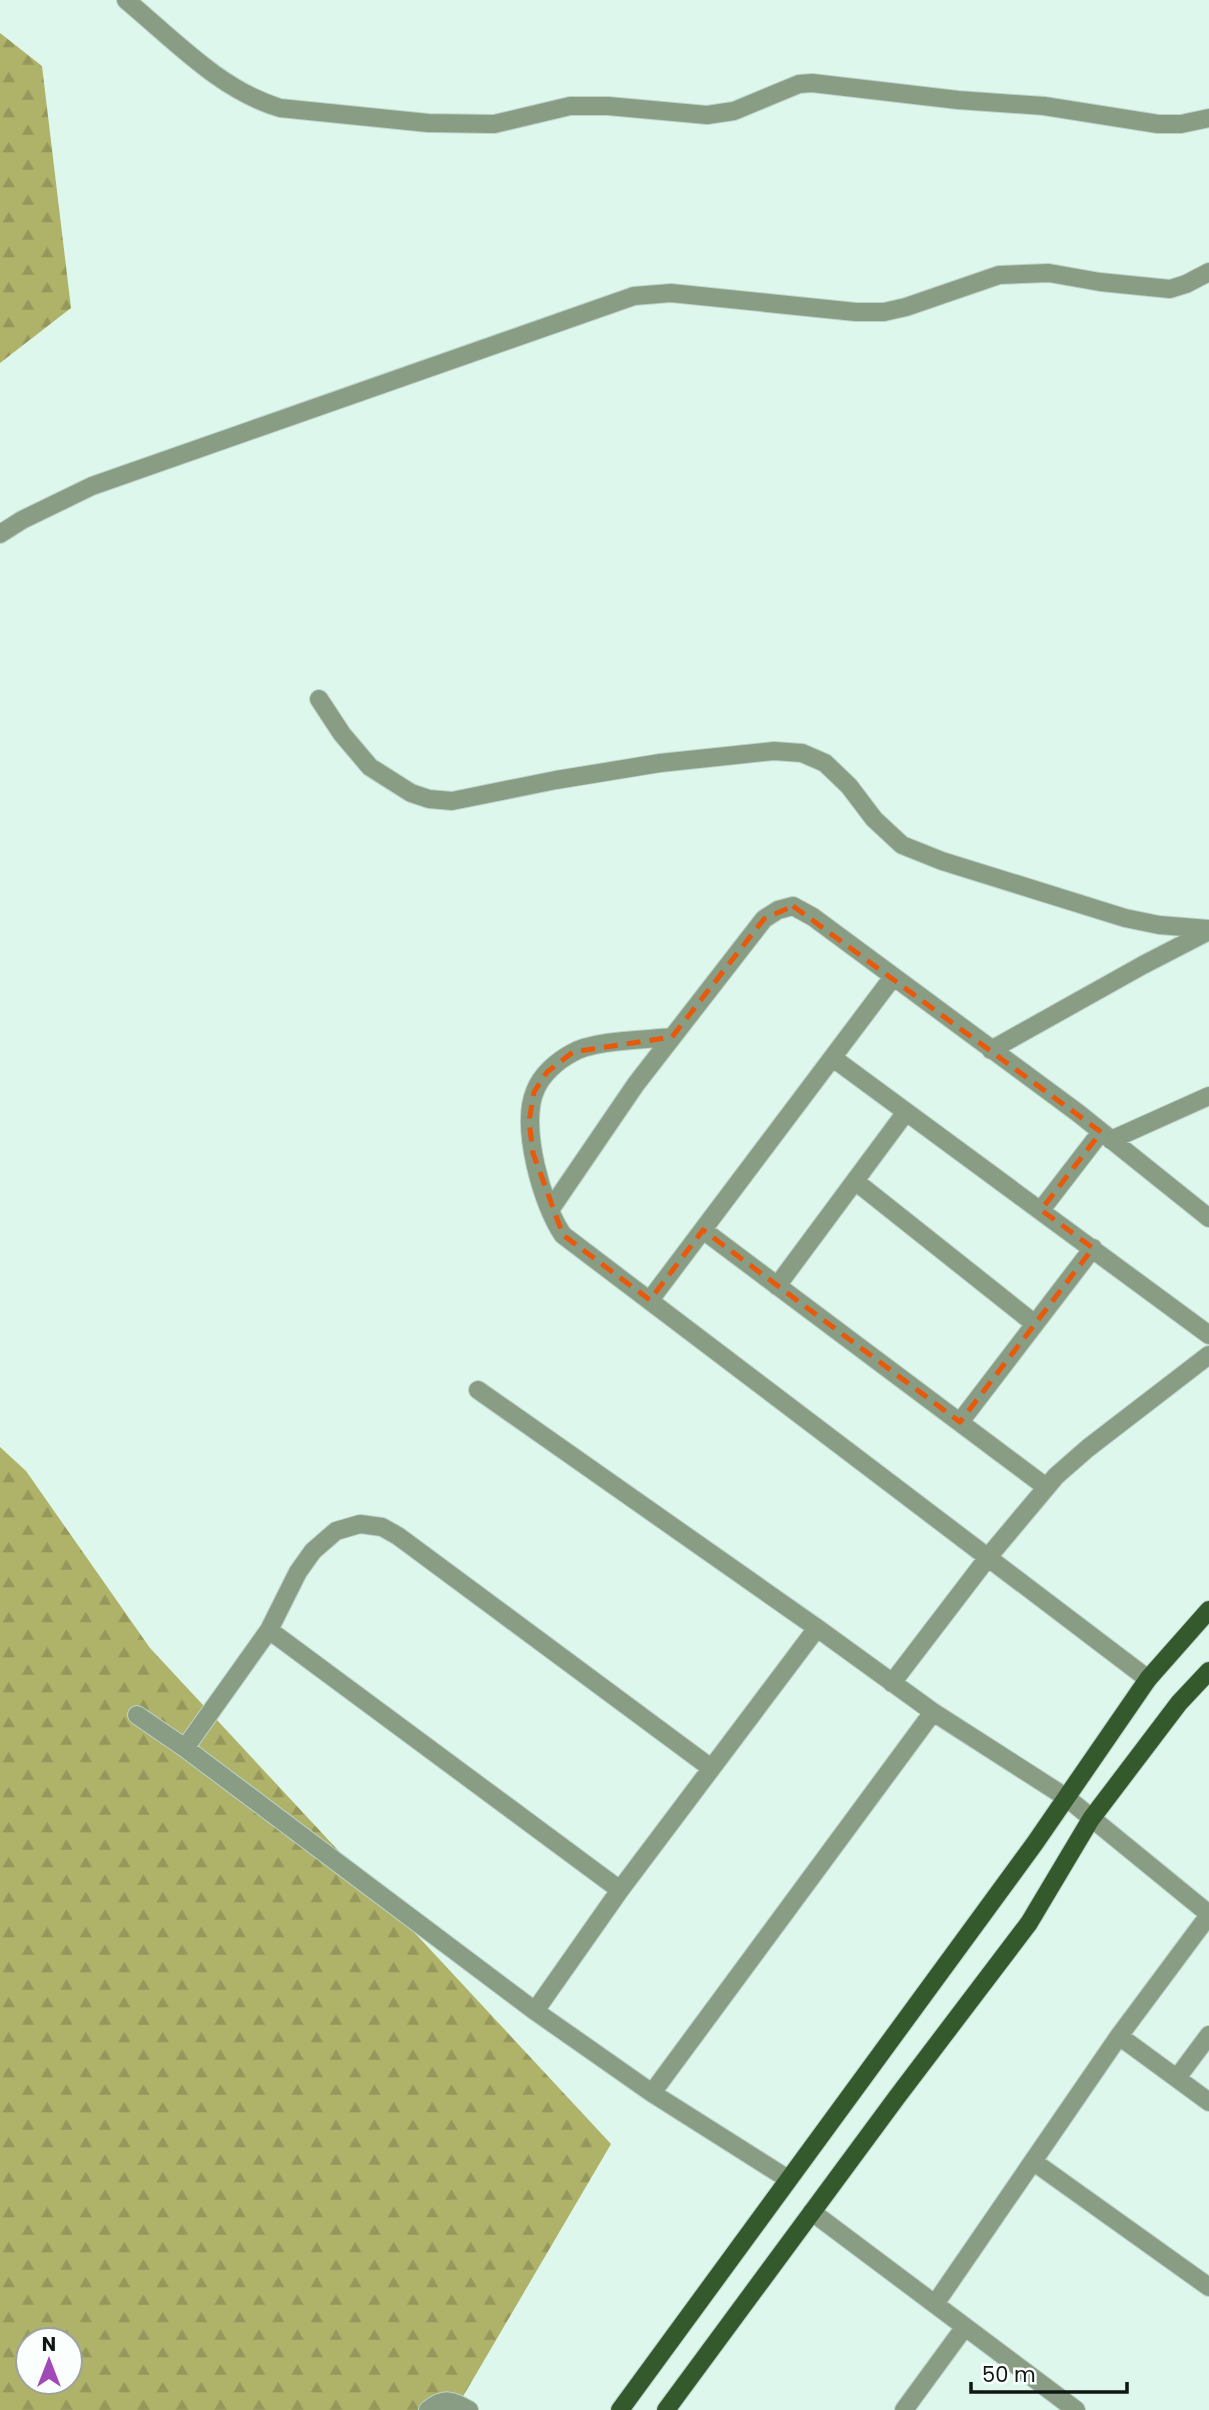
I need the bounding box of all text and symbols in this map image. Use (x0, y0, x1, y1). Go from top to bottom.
north arrow (14, 2326, 84, 2396)
text: N (42, 2331, 56, 2358)
scale bar (971, 2350, 1127, 2394)
text: 50 m (982, 2360, 1036, 2389)

